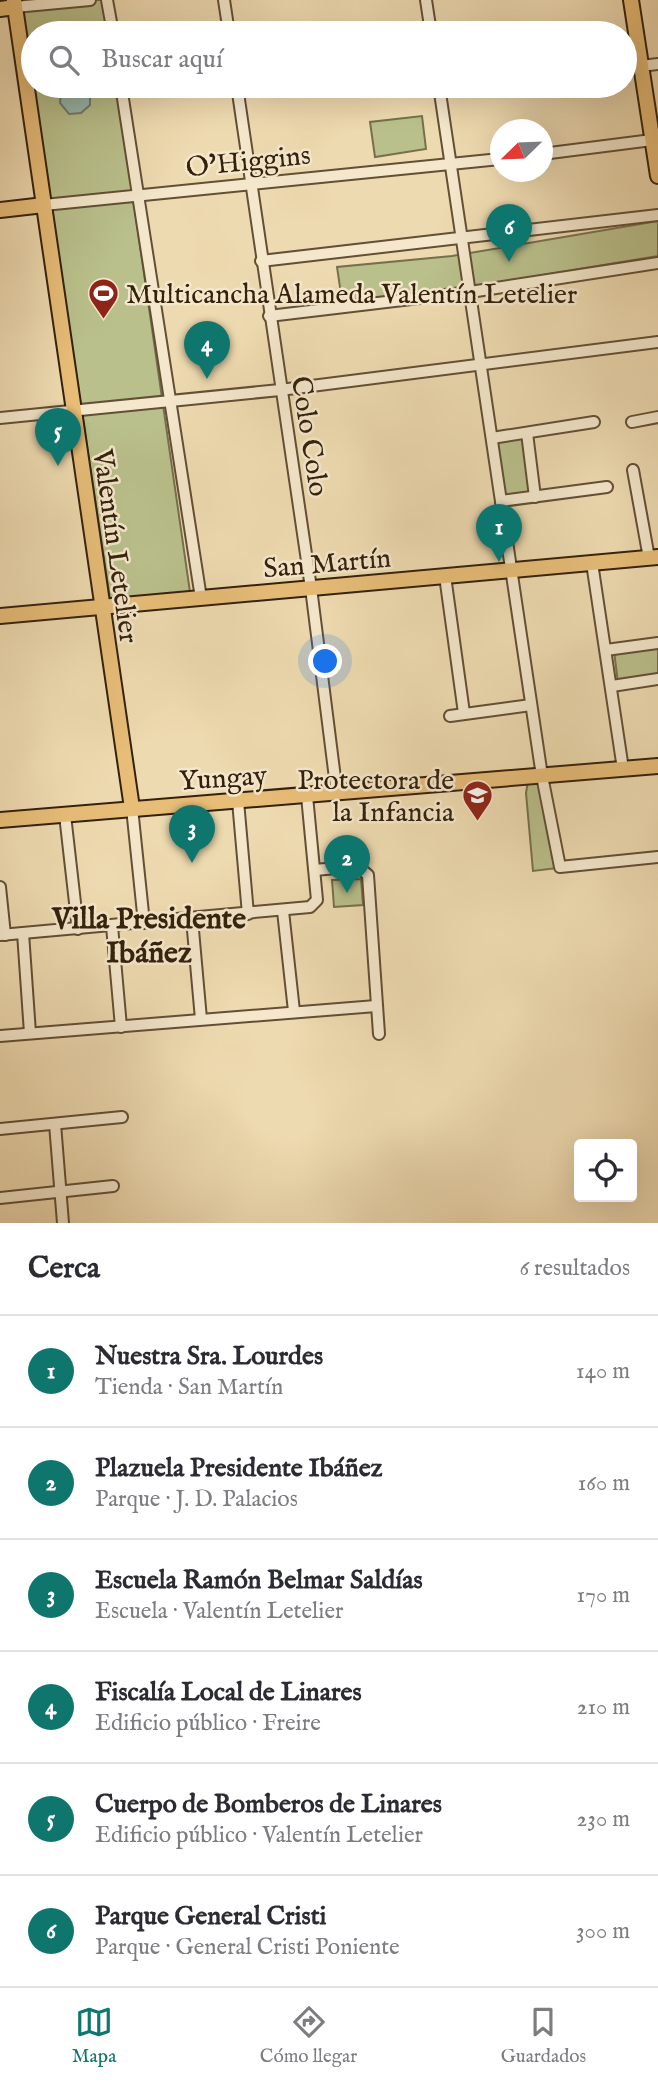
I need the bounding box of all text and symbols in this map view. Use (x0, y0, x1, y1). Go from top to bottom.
search box (21, 21, 637, 98)
icon: search (45, 41, 83, 79)
text: Buscar aquí (101, 43, 223, 76)
north arrow (490, 119, 553, 182)
street label: O'Higgins (184, 139, 312, 186)
pin: 6 (486, 204, 532, 262)
sports icon: Multicancha Alameda Valentín Letelier (86, 276, 120, 320)
place label: Multicancha Alameda Valentín Letelier (126, 278, 577, 313)
pin: 4 (184, 321, 230, 379)
street label: Colo Colo (282, 374, 335, 499)
pin: 5 (35, 408, 81, 466)
street label: Valentín Letelier (83, 446, 145, 646)
pin: 1 (476, 504, 522, 562)
street label: San Martín (262, 541, 393, 588)
your location (308, 644, 342, 678)
street label: Yungay (178, 759, 269, 800)
place label: Protectora de la Infancia (297, 764, 455, 831)
school or university icon: Protectora de la Infancia (460, 778, 494, 822)
pin: 3 (169, 805, 215, 863)
pin: 2 (324, 835, 370, 893)
district label: Villa Presidente Ibáñez (51, 901, 246, 973)
map controls (574, 1139, 637, 1202)
button: locate (574, 1139, 637, 1202)
text: Cerca (28, 1250, 100, 1288)
text: 6 resultados (519, 1254, 630, 1283)
text: Nuestra Sra. Lourdes (95, 1340, 323, 1373)
text: 1 (47, 1357, 55, 1386)
text: 140 m (576, 1357, 630, 1386)
text: Tienda · San Martín (95, 1373, 283, 1402)
text: Plazuela Presidente Ibáñez (95, 1452, 383, 1485)
text: 2 (46, 1469, 56, 1498)
text: 160 m (578, 1469, 630, 1498)
text: Parque · J. D. Palacios (95, 1485, 298, 1514)
text: Escuela Ramón Belmar Saldías (95, 1564, 423, 1597)
text: 3 (47, 1581, 55, 1610)
text: 170 m (577, 1581, 630, 1610)
text: Escuela · Valentín Letelier (95, 1597, 343, 1626)
text: Fiscalía Local de Linares (95, 1676, 362, 1709)
text: 4 (45, 1693, 57, 1722)
text: 210 m (577, 1693, 630, 1722)
text: Edificio público · Freire (95, 1709, 321, 1738)
text: Cuerpo de Bomberos de Linares (95, 1788, 442, 1821)
text: 5 (47, 1805, 55, 1834)
text: 230 m (577, 1805, 630, 1834)
text: Edificio público · Valentín Letelier (95, 1821, 423, 1850)
text: Parque General Cristi (95, 1900, 327, 1933)
text: 6 (46, 1917, 56, 1946)
text: 300 m (576, 1917, 630, 1946)
text: Parque · General Cristi Poniente (95, 1933, 400, 1962)
tab: Mapa (72, 2003, 116, 2069)
tab: Cómo llegar (260, 2003, 357, 2069)
tab: Guardados (501, 2003, 586, 2069)

